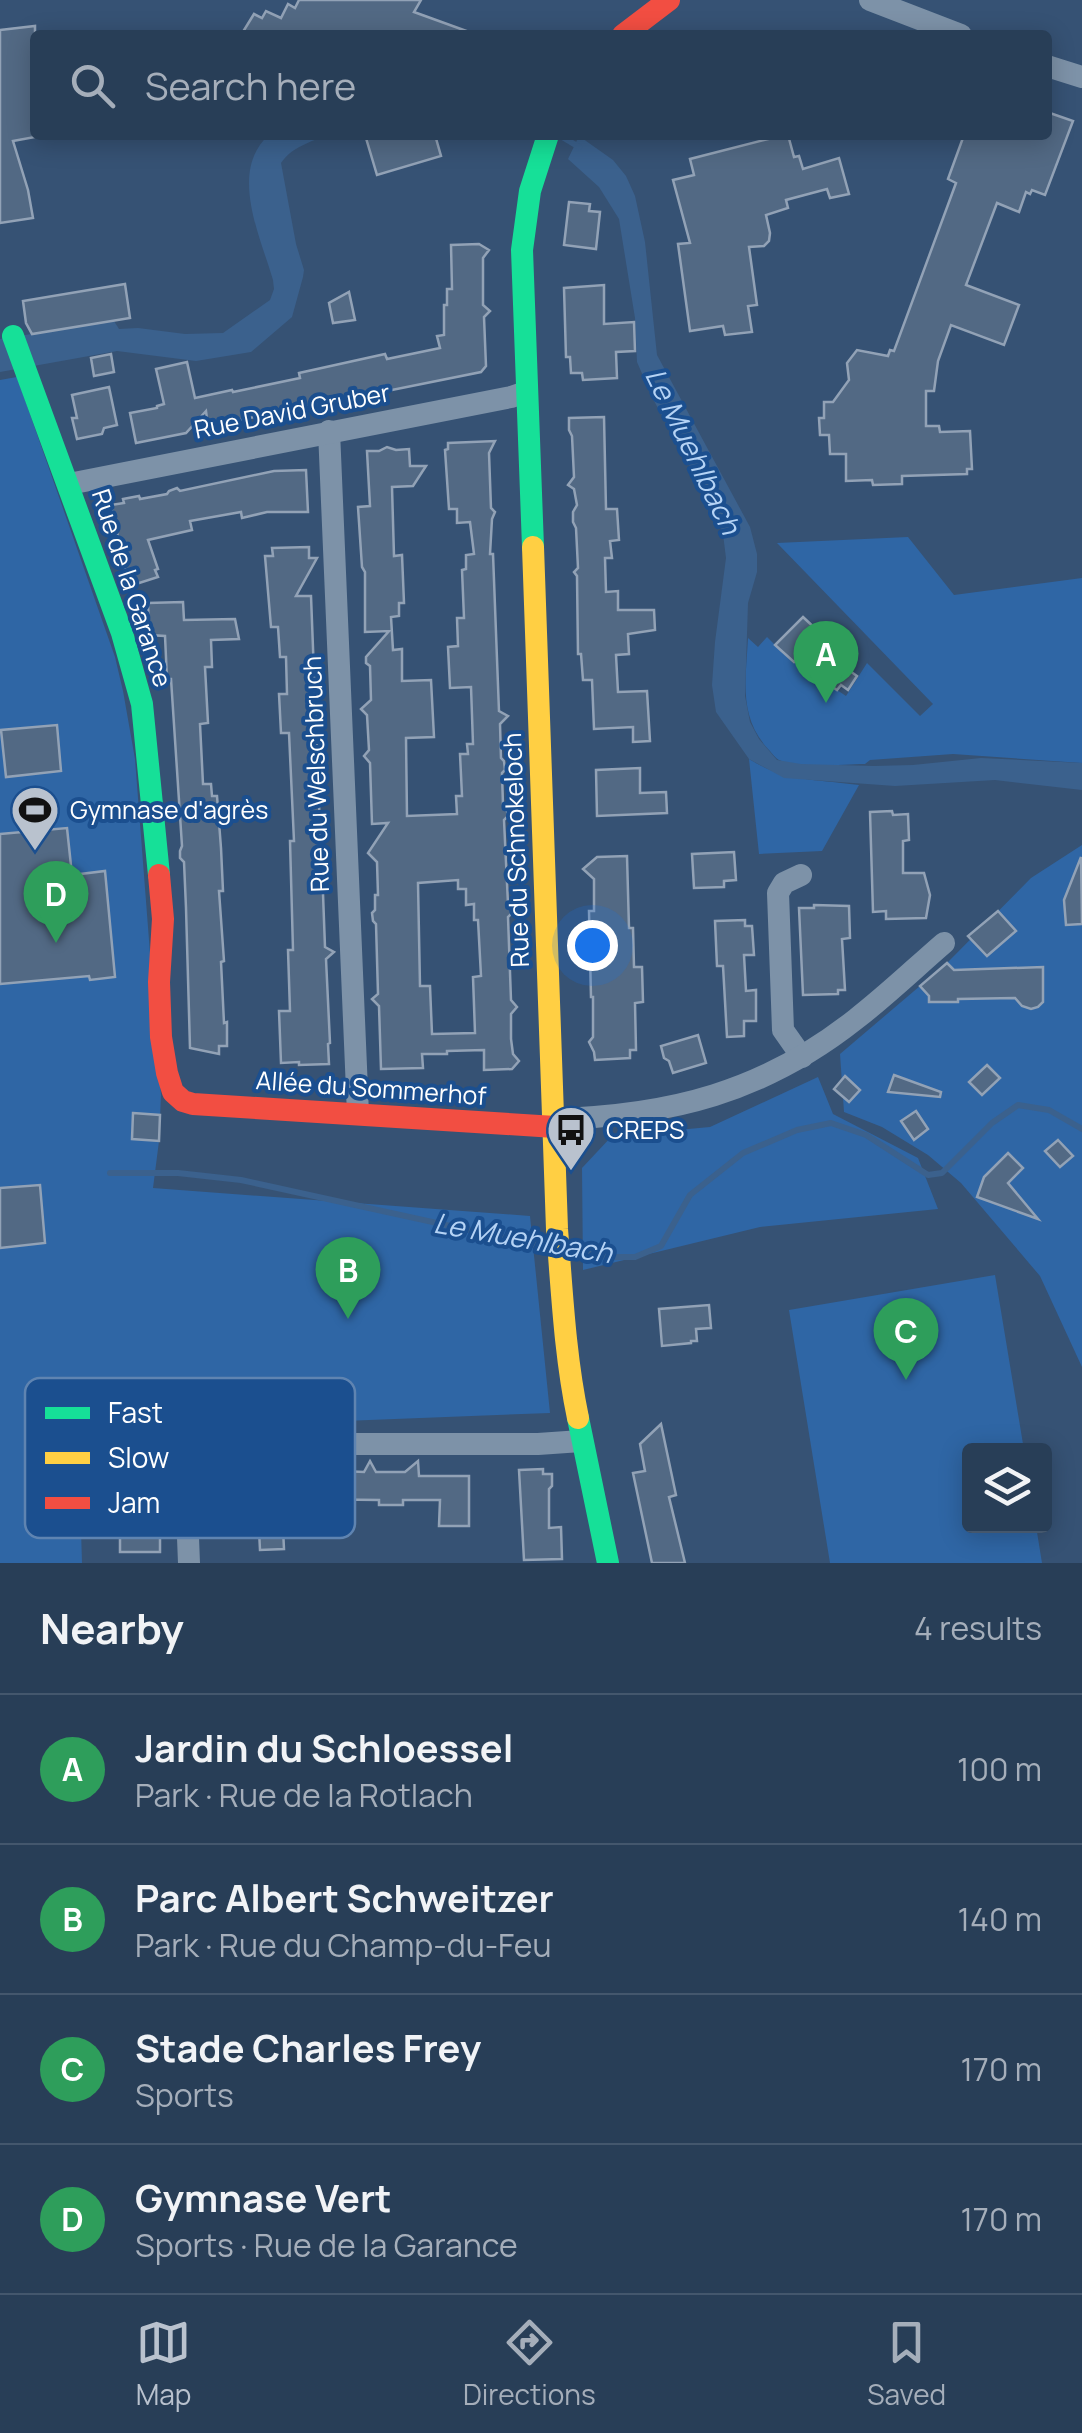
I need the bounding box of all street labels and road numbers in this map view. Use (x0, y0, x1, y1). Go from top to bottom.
street label: Rue David Gruber (191, 374, 393, 447)
street label: Rue de la Garance (84, 484, 181, 691)
street label: Rue du Welschbruch (294, 655, 337, 893)
street label: Rue du Schnokeloch (494, 732, 537, 968)
street label: Allée du Sommerhof (255, 1062, 488, 1113)

